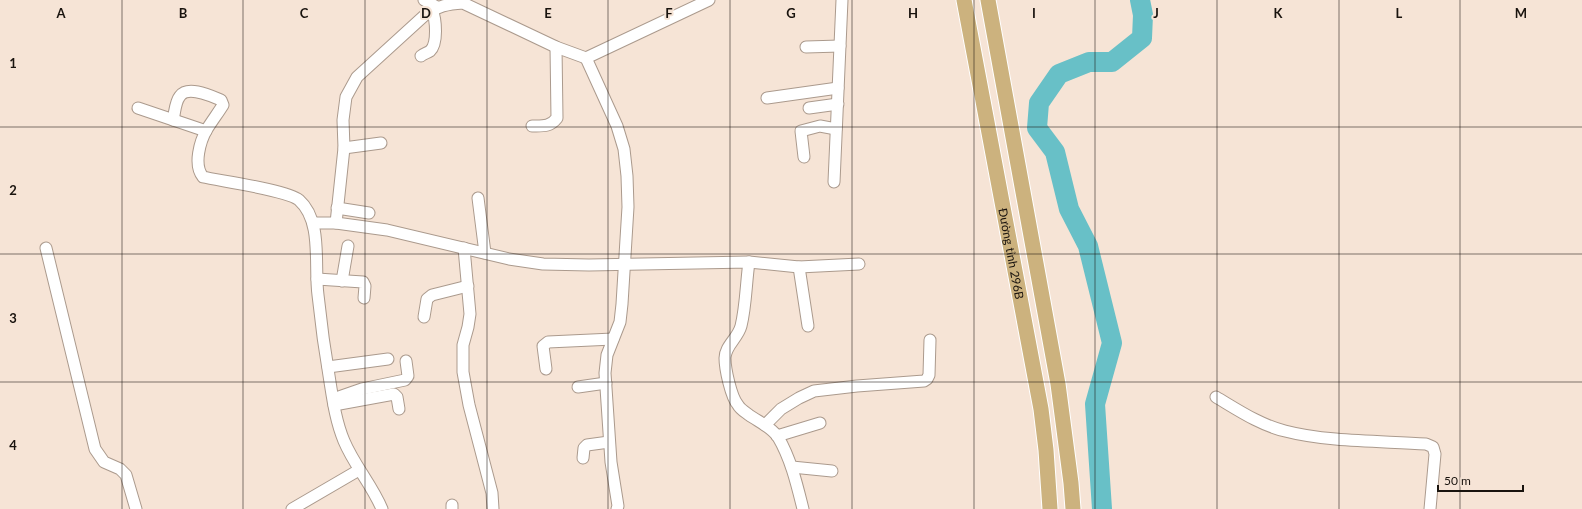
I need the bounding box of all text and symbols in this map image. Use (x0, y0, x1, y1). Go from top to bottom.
text: A (55, 5, 66, 21)
text: B (179, 5, 188, 21)
text: C (300, 5, 309, 21)
text: D (421, 5, 431, 21)
text: E (544, 5, 552, 21)
text: F (665, 5, 673, 21)
text: G (786, 5, 796, 21)
text: H (908, 5, 918, 21)
text: I (1032, 5, 1036, 21)
text: J (1153, 5, 1159, 21)
text: K (1274, 5, 1284, 21)
text: L (1396, 5, 1403, 21)
text: M (1515, 5, 1527, 21)
text: 1 (9, 55, 17, 71)
text: 2 (9, 182, 17, 198)
street label: Đường tỉnh 296B (996, 207, 1028, 301)
text: 3 (9, 310, 17, 326)
text: 4 (9, 437, 17, 453)
scale bar (1438, 467, 1523, 493)
text: 50 m (1444, 473, 1471, 488)

